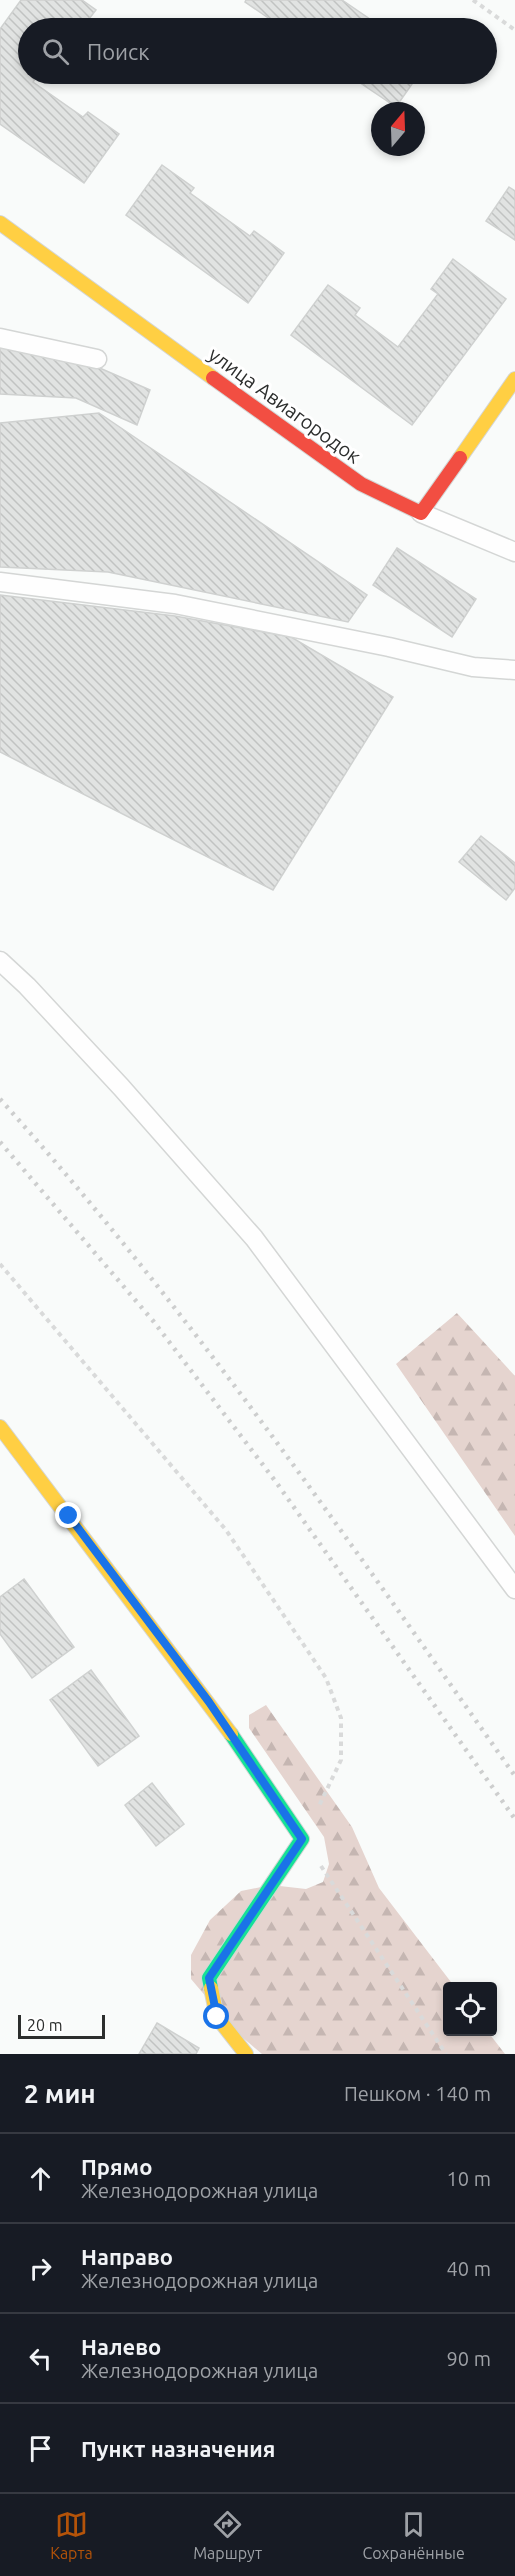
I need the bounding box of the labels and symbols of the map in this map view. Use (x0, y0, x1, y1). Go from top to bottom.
north arrow (371, 102, 425, 156)
street label: улица Авиагородок (204, 342, 366, 468)
route end (55, 1502, 81, 1528)
route start (203, 2003, 229, 2029)
scale bar (18, 2012, 105, 2040)

